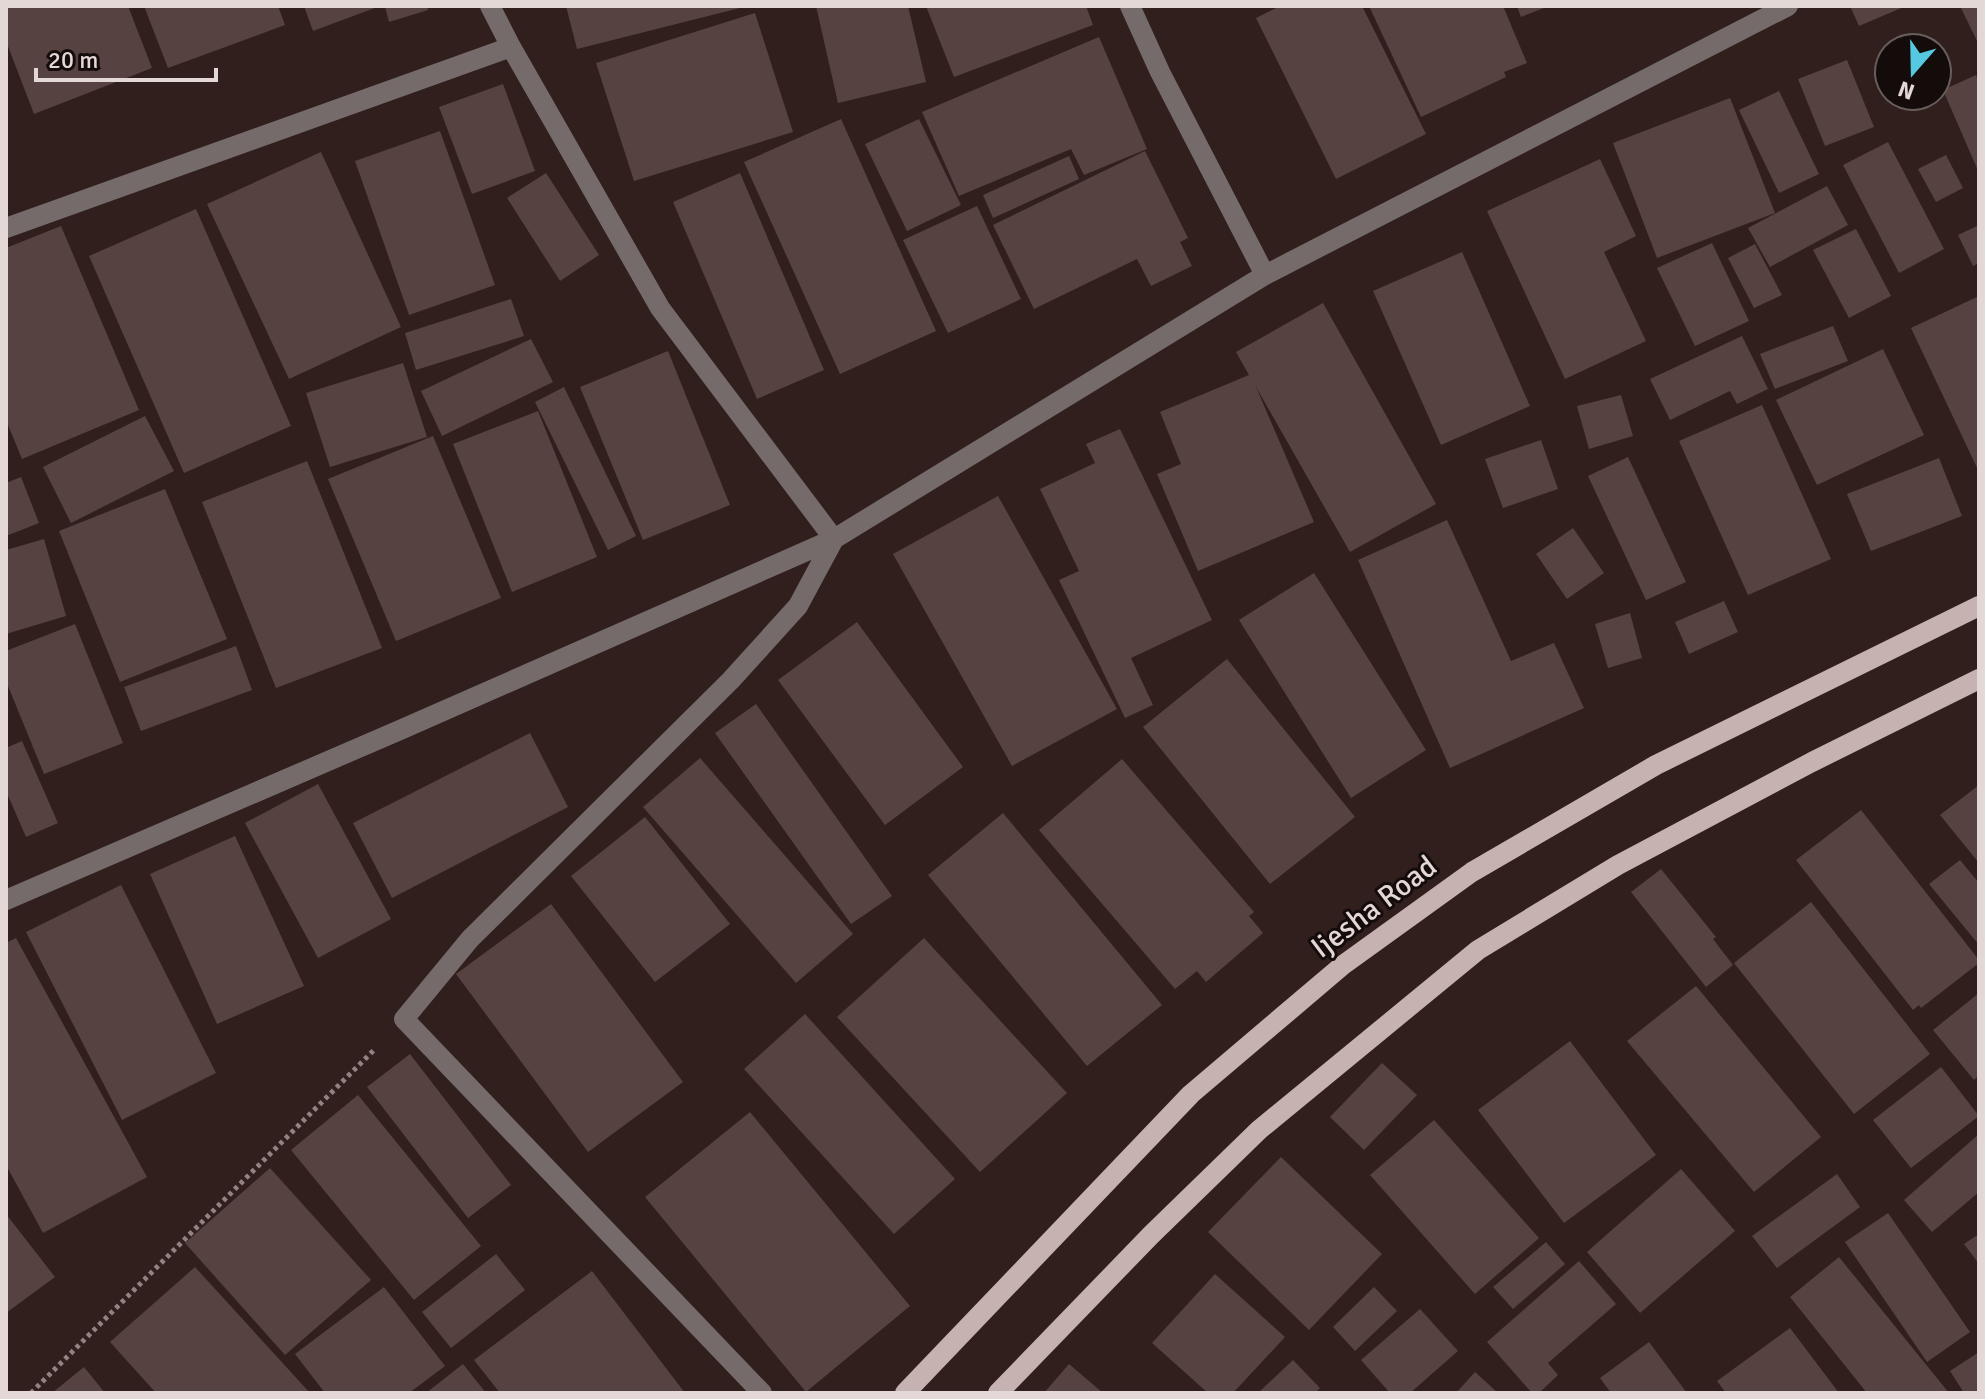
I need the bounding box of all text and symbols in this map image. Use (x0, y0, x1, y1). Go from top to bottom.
scale bar (36, 32, 216, 82)
north arrow (1873, 32, 1953, 112)
text: 20 m (48, 45, 98, 75)
text: N (1895, 75, 1918, 106)
street label: Ijesha Road (1304, 848, 1444, 966)

